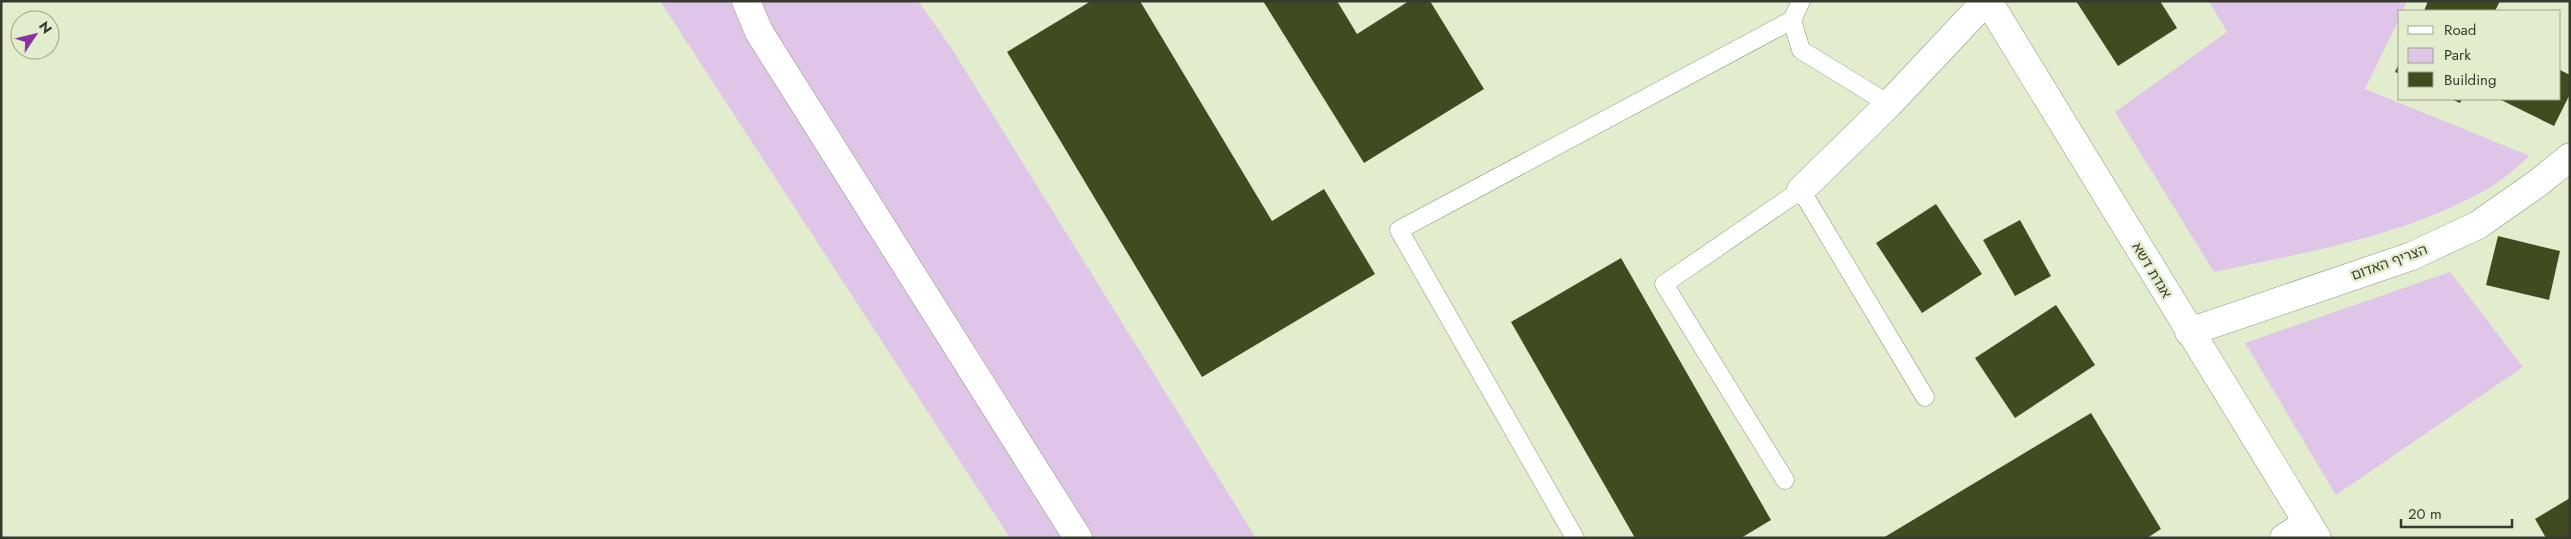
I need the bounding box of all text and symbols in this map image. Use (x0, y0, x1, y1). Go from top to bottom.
north arrow (10, 10, 60, 60)
legend (2398, 10, 2561, 100)
text: N (34, 17, 57, 38)
text: Road (2444, 19, 2476, 41)
text: Park (2444, 44, 2471, 66)
text: Building (2444, 69, 2496, 91)
street label: אגדת דשא (2127, 238, 2177, 302)
street label: הצריף האדום (2348, 239, 2430, 285)
scale bar (2401, 496, 2512, 528)
text: 20 m (2408, 503, 2442, 525)

